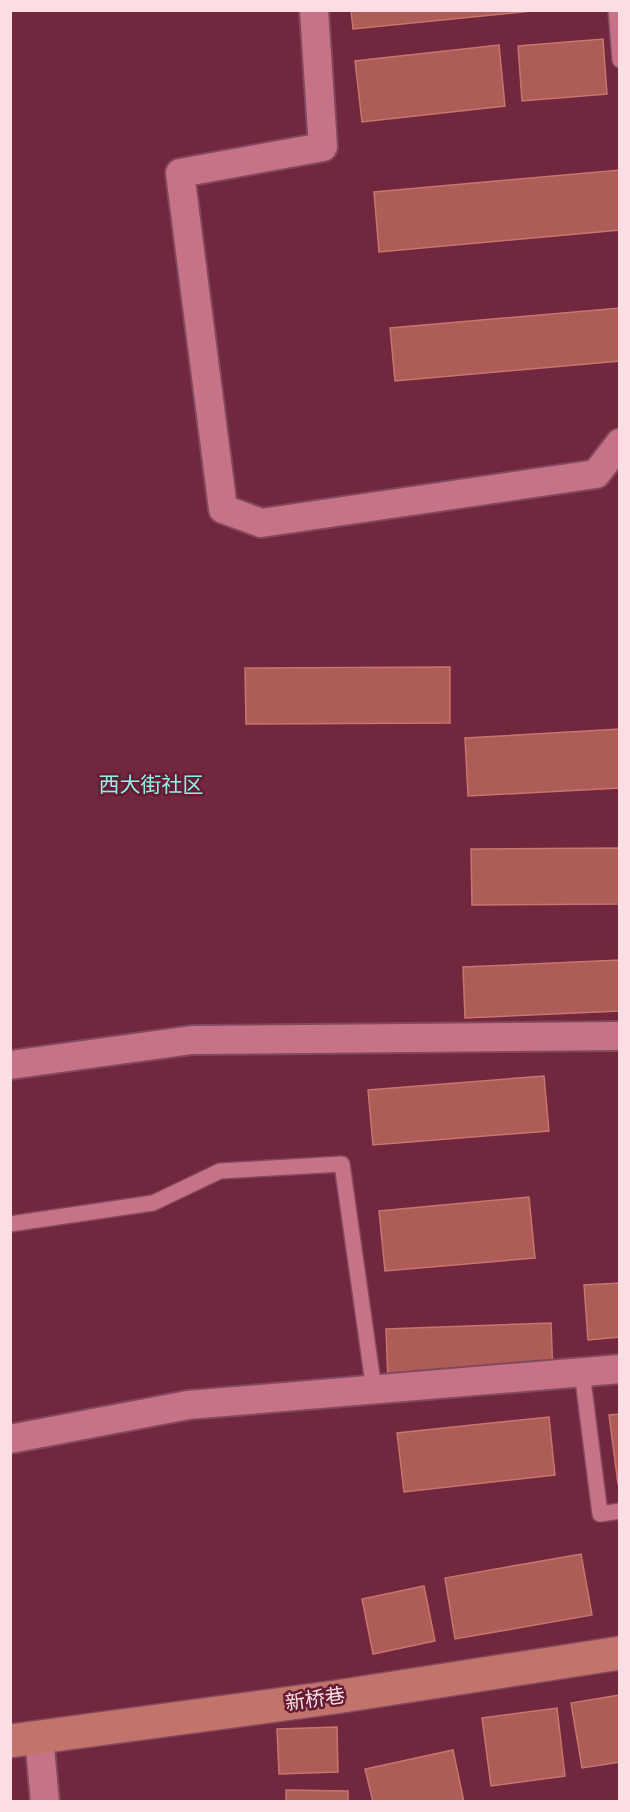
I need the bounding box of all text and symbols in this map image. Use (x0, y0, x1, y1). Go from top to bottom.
district label: 西大街社区 (99, 771, 204, 798)
street label: 新桥巷 (283, 1682, 347, 1716)

